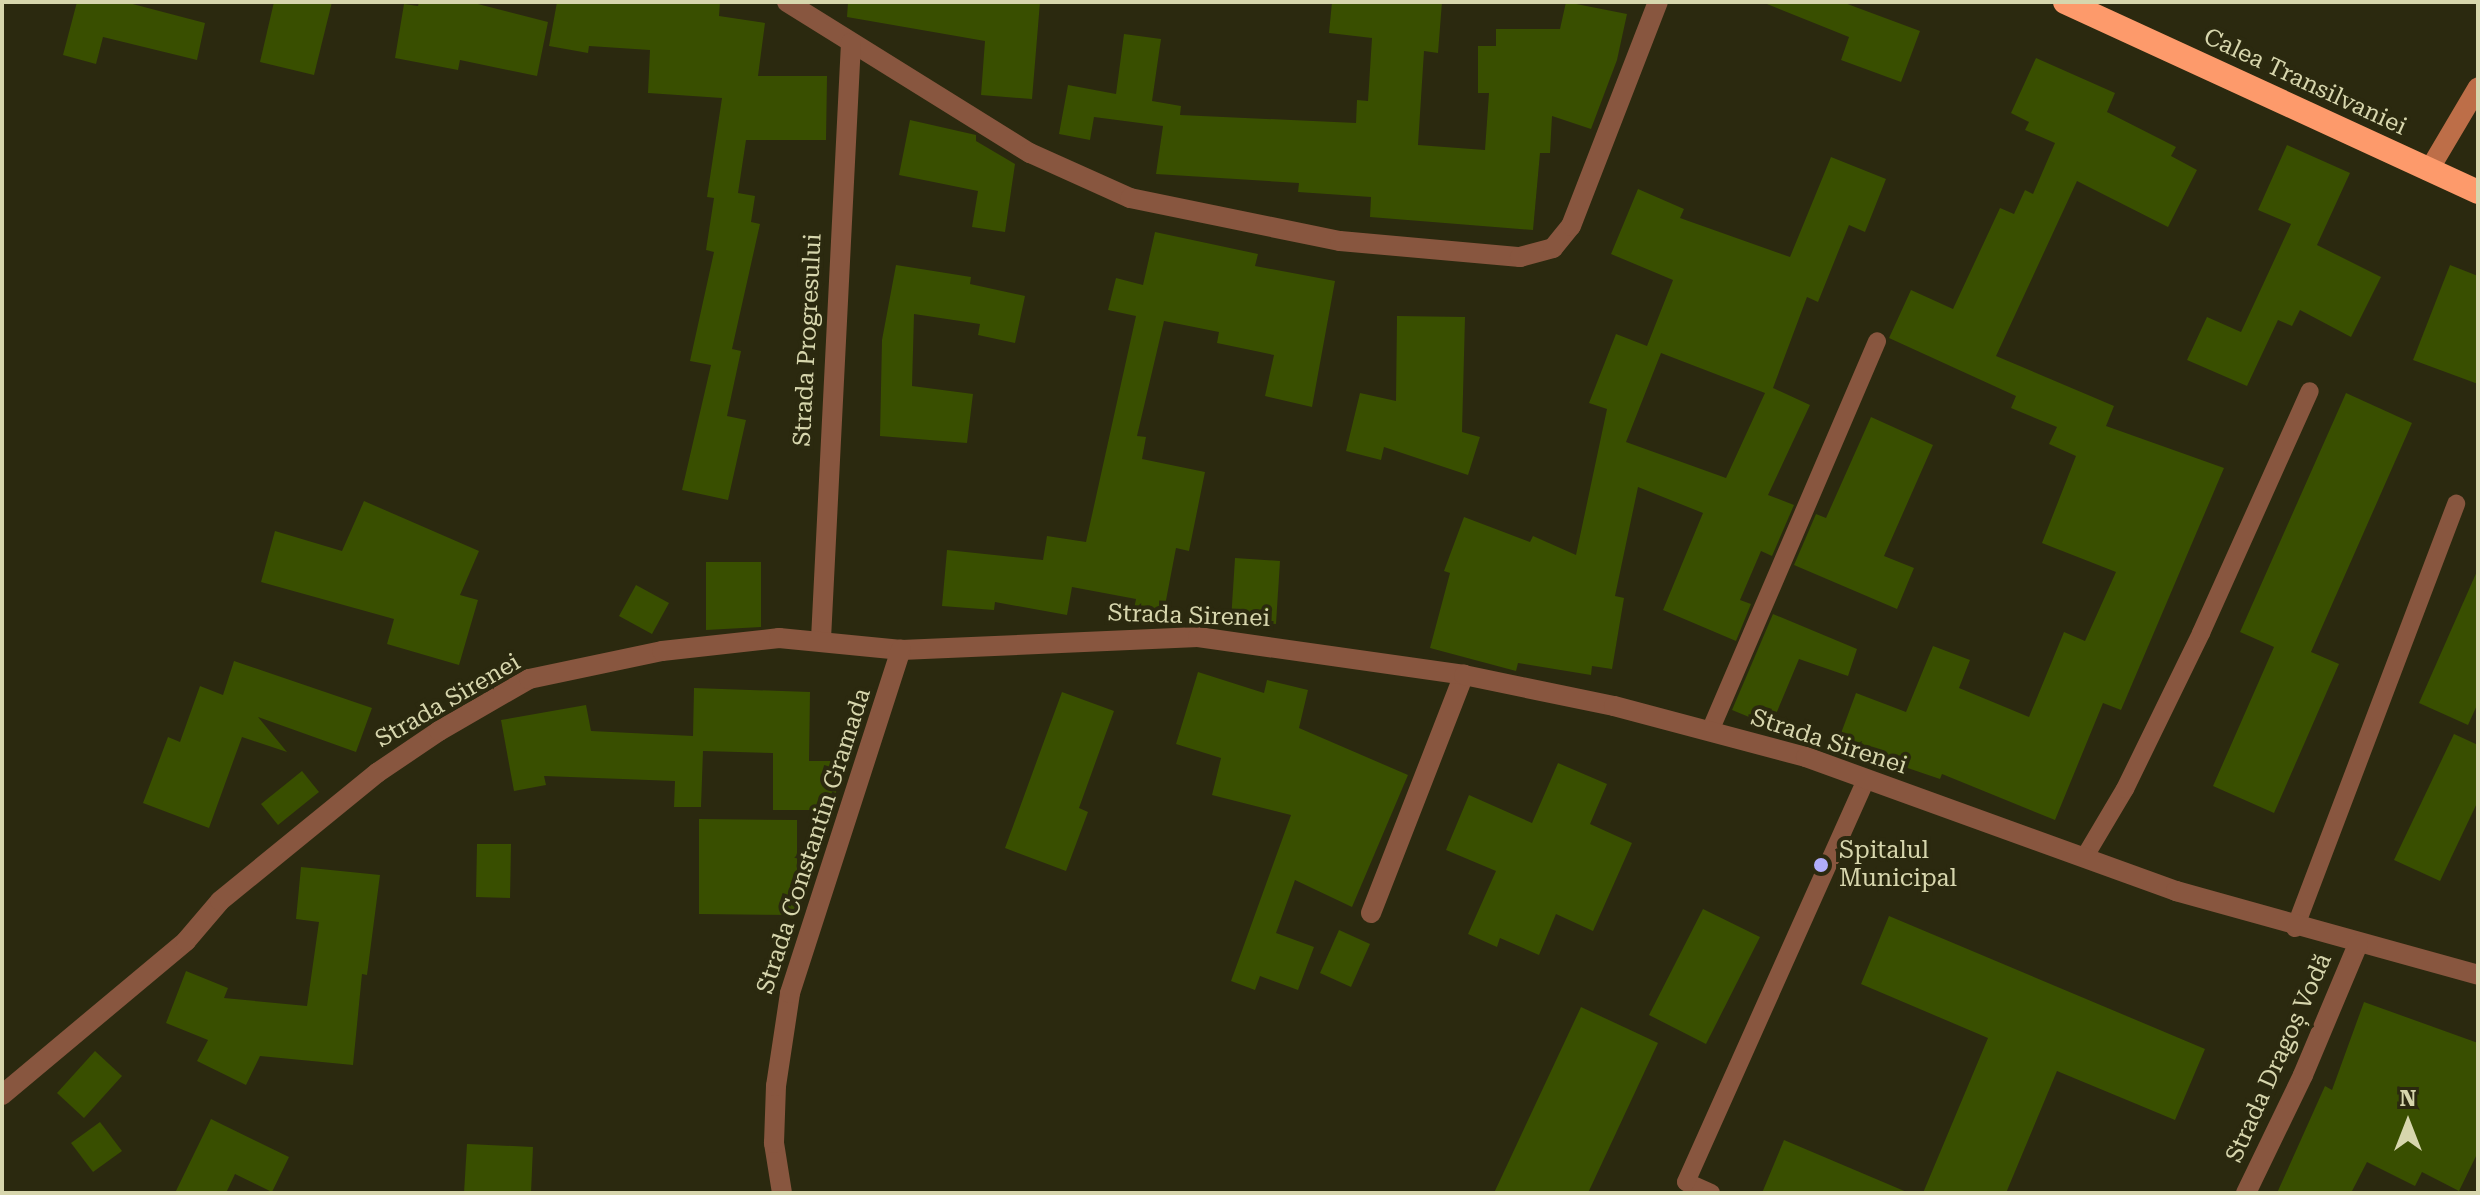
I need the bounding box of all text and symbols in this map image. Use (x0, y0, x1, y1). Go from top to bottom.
street label: Calea Transilvaniei (2199, 22, 2411, 142)
street label: Strada Progresului (788, 233, 828, 447)
street label: Strada Sirenei (1107, 599, 1271, 633)
street label: Strada Sirenei (370, 648, 526, 754)
street label: Strada Constantin Gramada (751, 685, 877, 997)
street label: Strada Sirenei (1747, 703, 1911, 781)
place label: Spitalul Municipal (1839, 837, 1957, 893)
marker: Spitalul Municipal (1810, 854, 1832, 876)
street label: Strada Dragoș Vodă (2220, 949, 2338, 1167)
north arrow (2368, 1083, 2448, 1163)
text: N (2400, 1086, 2416, 1111)

